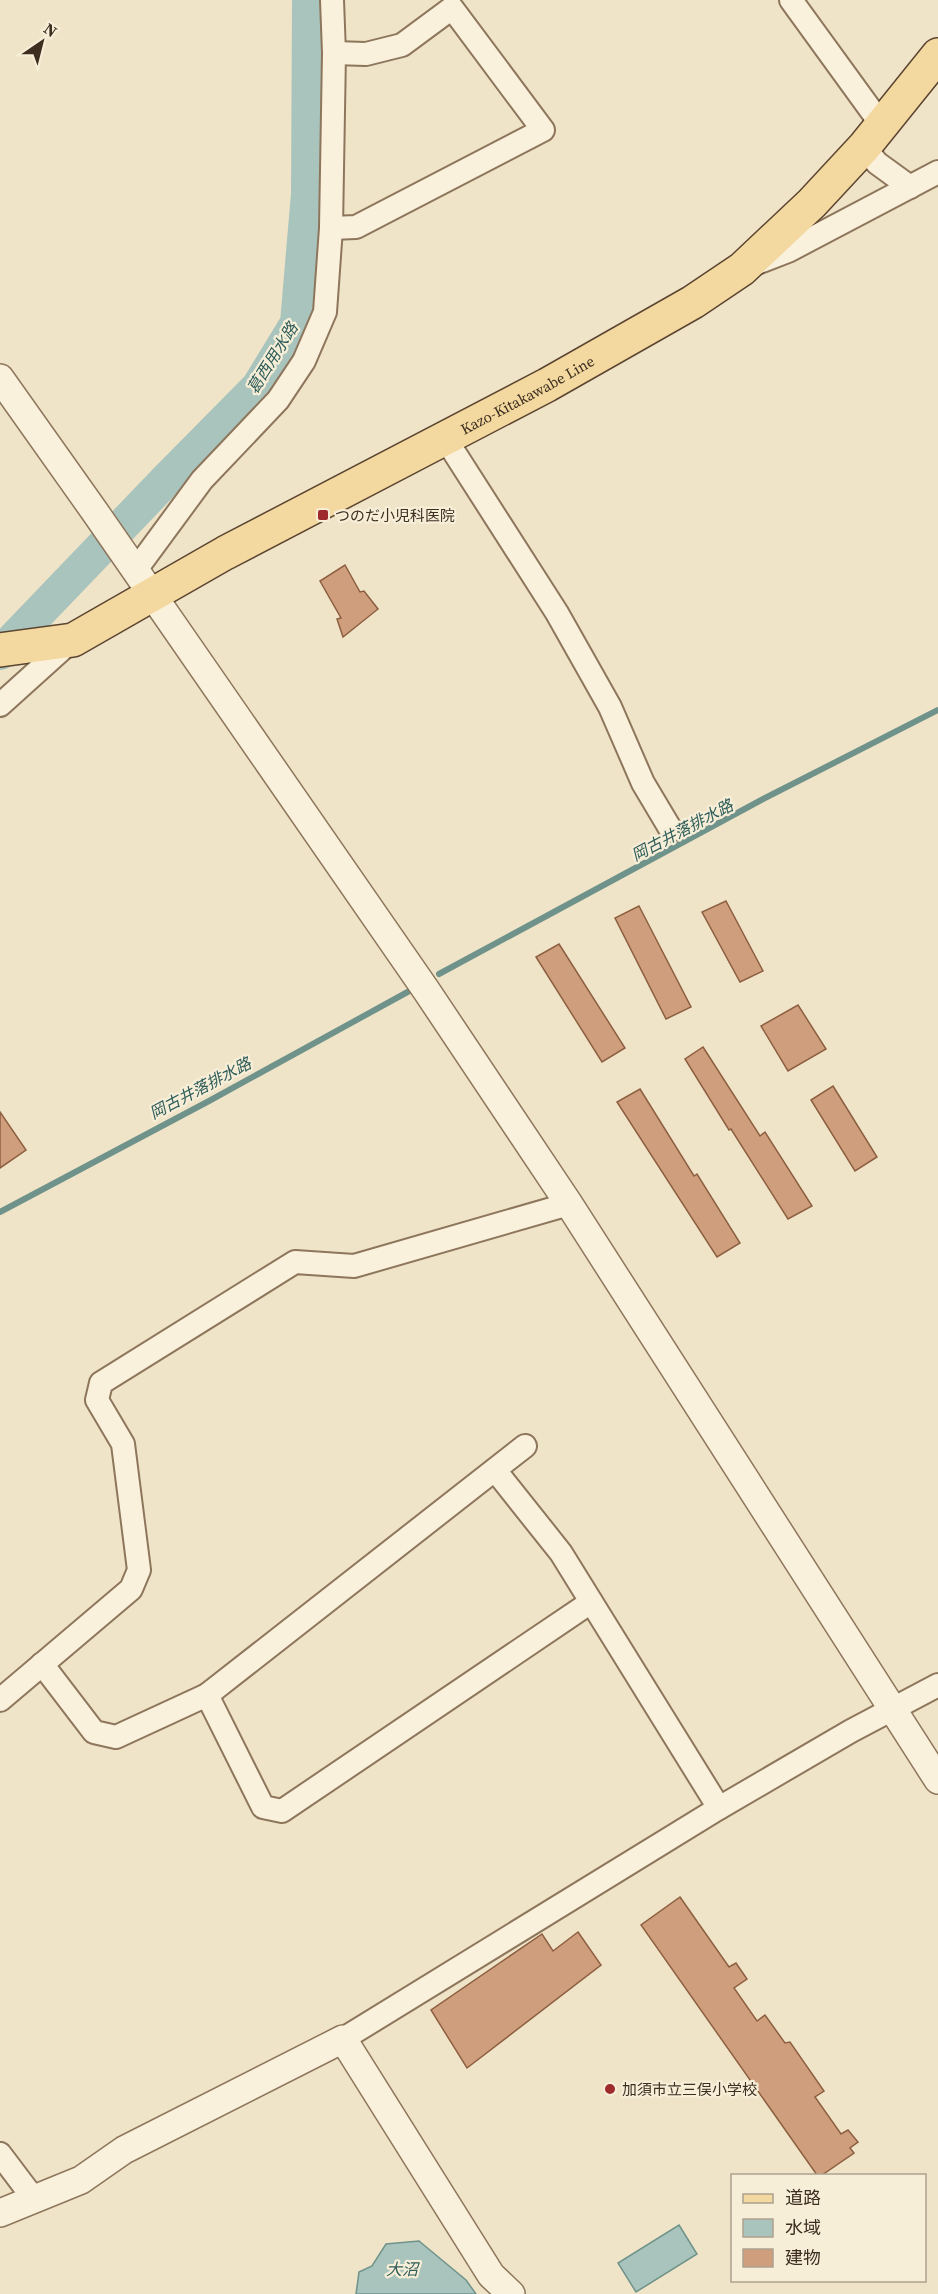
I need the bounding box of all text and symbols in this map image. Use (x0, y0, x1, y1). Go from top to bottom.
north arrow (12, 12, 72, 72)
text: N (40, 17, 62, 42)
water label: 葛西用水路 (241, 317, 304, 398)
street label: Kazo-Kitakawabe Line (457, 350, 598, 439)
place label: つのだ小児科医院 (335, 505, 455, 526)
marker: つのだ小児科医院 (316, 508, 330, 522)
water label: 岡古井落排水路 (627, 793, 738, 866)
water label: 岡古井落排水路 (145, 1051, 256, 1124)
place label: 加須市立三俣小学校 (622, 2079, 757, 2100)
marker: 加須市立三俣小学校 (603, 2082, 617, 2096)
legend (731, 2174, 926, 2282)
text: 道路 (785, 2185, 821, 2210)
text: 水域 (785, 2215, 821, 2240)
text: 建物 (785, 2245, 821, 2270)
water label: 大沼 (386, 2258, 420, 2280)

